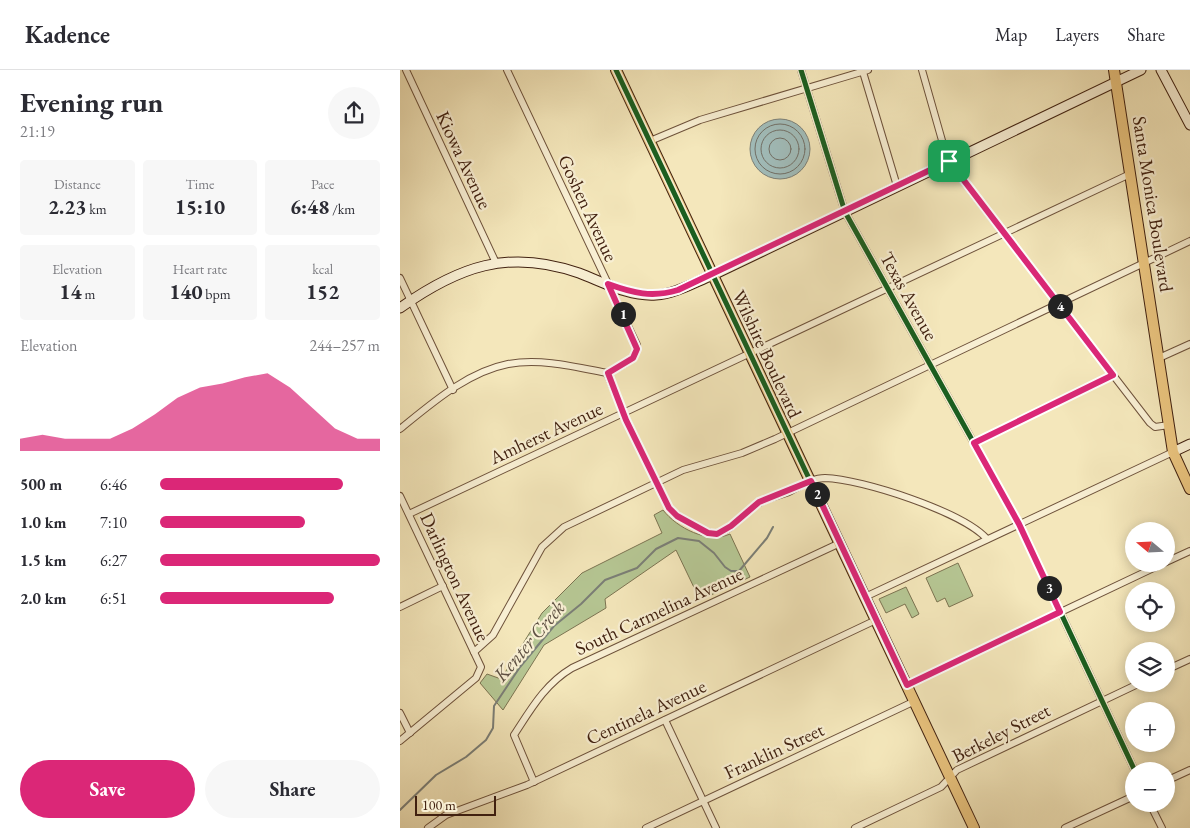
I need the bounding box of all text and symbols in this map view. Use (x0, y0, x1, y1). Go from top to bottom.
text: Kadence (25, 19, 110, 50)
text: Map (995, 23, 1027, 46)
text: Layers (1055, 23, 1099, 46)
text: Share (1127, 23, 1165, 46)
text: Evening run (20, 84, 163, 120)
button: share (328, 87, 380, 139)
street label: Kiowa Avenue (430, 107, 498, 213)
street label: Santa Monica Boulevard (1127, 114, 1179, 294)
text: 21:19 (20, 121, 55, 142)
pin (928, 140, 970, 182)
icon: arrive (935, 147, 963, 175)
street label: Goshen Avenue (552, 151, 624, 265)
text: Distance (54, 175, 101, 193)
text: Time (185, 175, 215, 193)
text: Pace (311, 175, 334, 193)
text: 2.23 (48, 193, 86, 220)
text: 15:10 (175, 193, 225, 220)
text: 6:48 (290, 193, 329, 220)
text: km (86, 200, 107, 218)
text: /km (329, 200, 355, 218)
street label: Texas Avenue (874, 247, 944, 345)
text: Elevation (52, 260, 103, 278)
text: Heart rate (173, 260, 227, 278)
text: kcal (312, 260, 333, 278)
text: 14 (59, 278, 82, 305)
text: 140 (169, 278, 203, 305)
text: 152 (306, 278, 339, 305)
text: m (82, 285, 95, 303)
text: bpm (203, 285, 231, 303)
street label: Wilshire Boulevard (726, 286, 808, 422)
pin: 4 (1048, 294, 1072, 318)
text: 4 (1057, 297, 1064, 315)
pin: 1 (610, 302, 636, 326)
text: 1 (620, 305, 627, 323)
text: Elevation (20, 335, 78, 356)
text: 244–257 m (309, 335, 380, 356)
street label: Amherst Avenue (485, 396, 607, 471)
text: 500 m (20, 474, 62, 495)
text: 6:46 (100, 474, 127, 495)
pin: 2 (804, 482, 830, 506)
text: 2 (814, 485, 821, 503)
street label: Darlington Avenue (414, 509, 496, 645)
text: 1.0 km (20, 512, 66, 533)
text: 7:10 (100, 512, 127, 533)
north arrow (1125, 522, 1175, 572)
map controls (1125, 522, 1175, 812)
text: 1.5 km (20, 550, 66, 571)
text: 6:27 (100, 550, 127, 571)
street label: South Carmelina Avenue (571, 561, 747, 661)
pin: 3 (1036, 576, 1062, 600)
text: 3 (1046, 579, 1053, 597)
button: locate (1125, 582, 1175, 632)
text: 2.0 km (20, 588, 66, 609)
text: 6:51 (100, 588, 127, 609)
water label: Kenter Creek (487, 595, 570, 688)
button: layers (1125, 642, 1175, 692)
street label: Centinela Avenue (582, 673, 710, 751)
street label: Berkeley Street (948, 698, 1054, 768)
button: + (1125, 702, 1175, 752)
street label: Franklin Street (720, 717, 828, 785)
button: Save (20, 760, 195, 818)
button: Share (205, 760, 380, 818)
button: − (1125, 762, 1175, 812)
scale bar (415, 793, 496, 816)
text: 100 m (422, 796, 456, 814)

